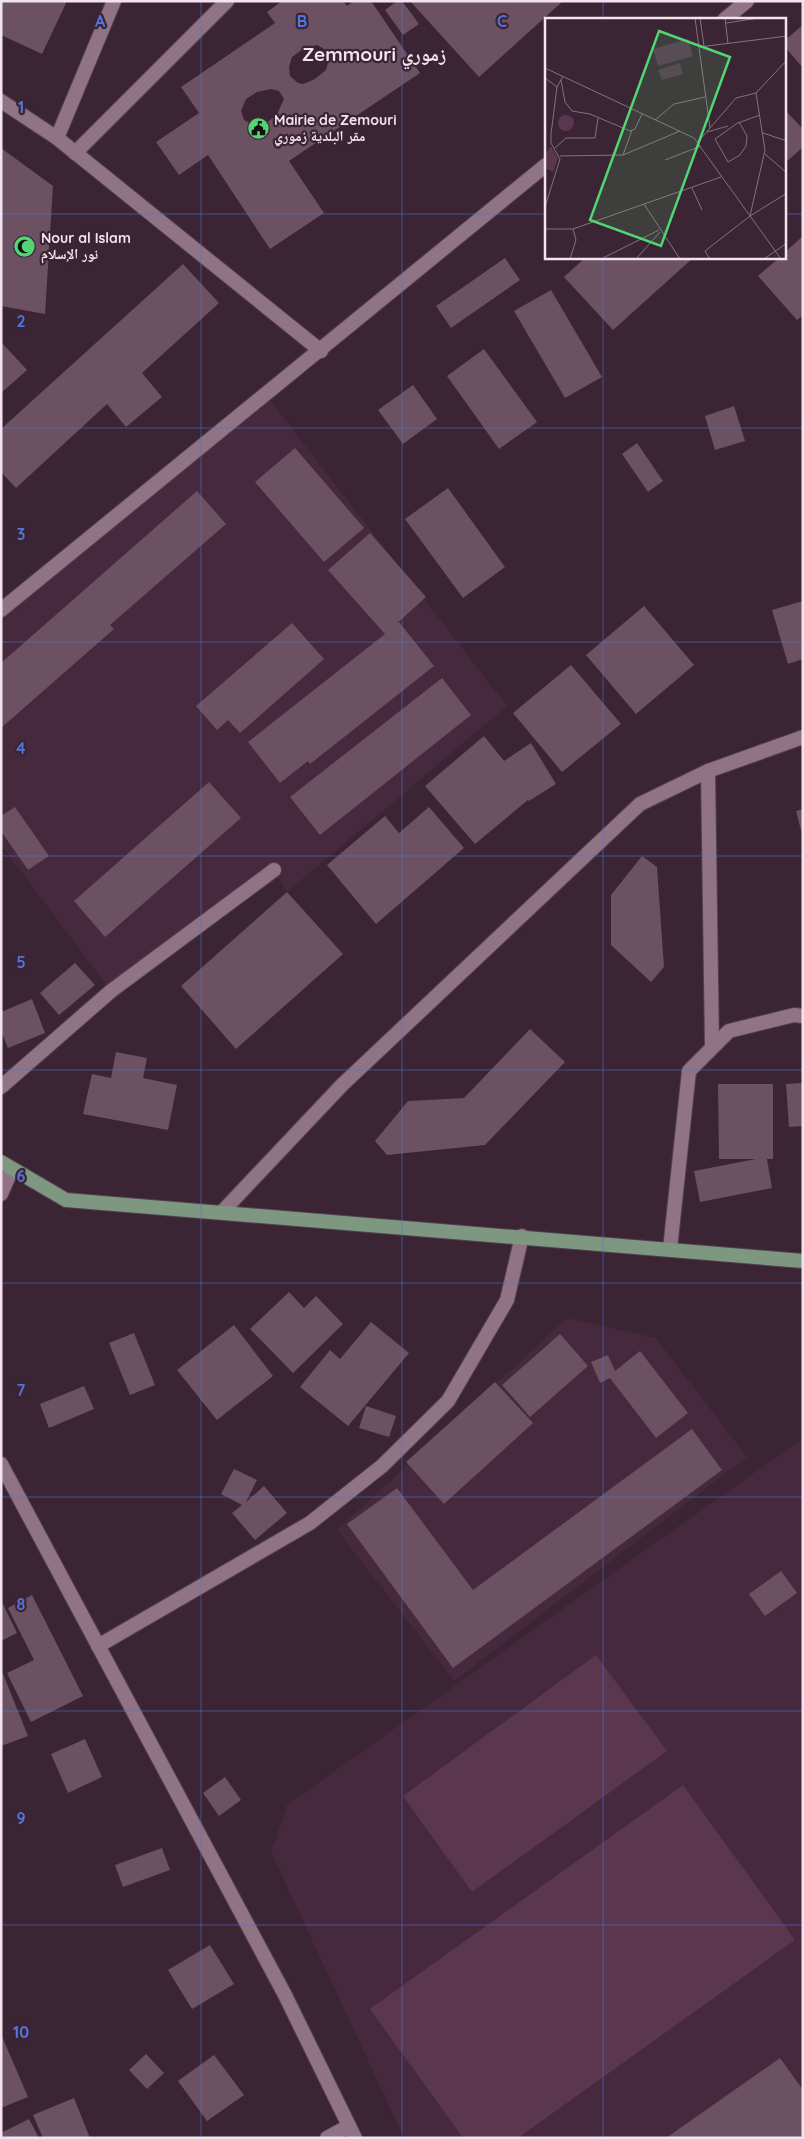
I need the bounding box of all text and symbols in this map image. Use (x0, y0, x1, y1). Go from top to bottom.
text: A (95, 11, 106, 31)
text: B (297, 11, 307, 31)
text: C (497, 11, 507, 31)
inset map (545, 18, 786, 259)
district label: Zemmouri زموري (302, 42, 446, 70)
text: 1 (18, 97, 24, 117)
place label: Mairie de Zemouri مقر البلدية زموري (274, 111, 397, 147)
public building icon: Mairie de Zemouri مقر البلدية زموري (246, 116, 270, 140)
place label: Nour al Islam نور الإسلام (41, 229, 131, 264)
mosque icon: Nour al Islam نور الإسلام (13, 234, 37, 258)
text: 2 (16, 311, 26, 331)
text: 3 (17, 524, 25, 544)
text: 4 (16, 738, 26, 758)
text: 5 (16, 952, 26, 972)
text: 6 (17, 1166, 26, 1186)
text: 7 (17, 1380, 26, 1400)
text: 8 (17, 1594, 26, 1614)
text: 9 (16, 1808, 26, 1828)
text: 10 (13, 2022, 29, 2042)

